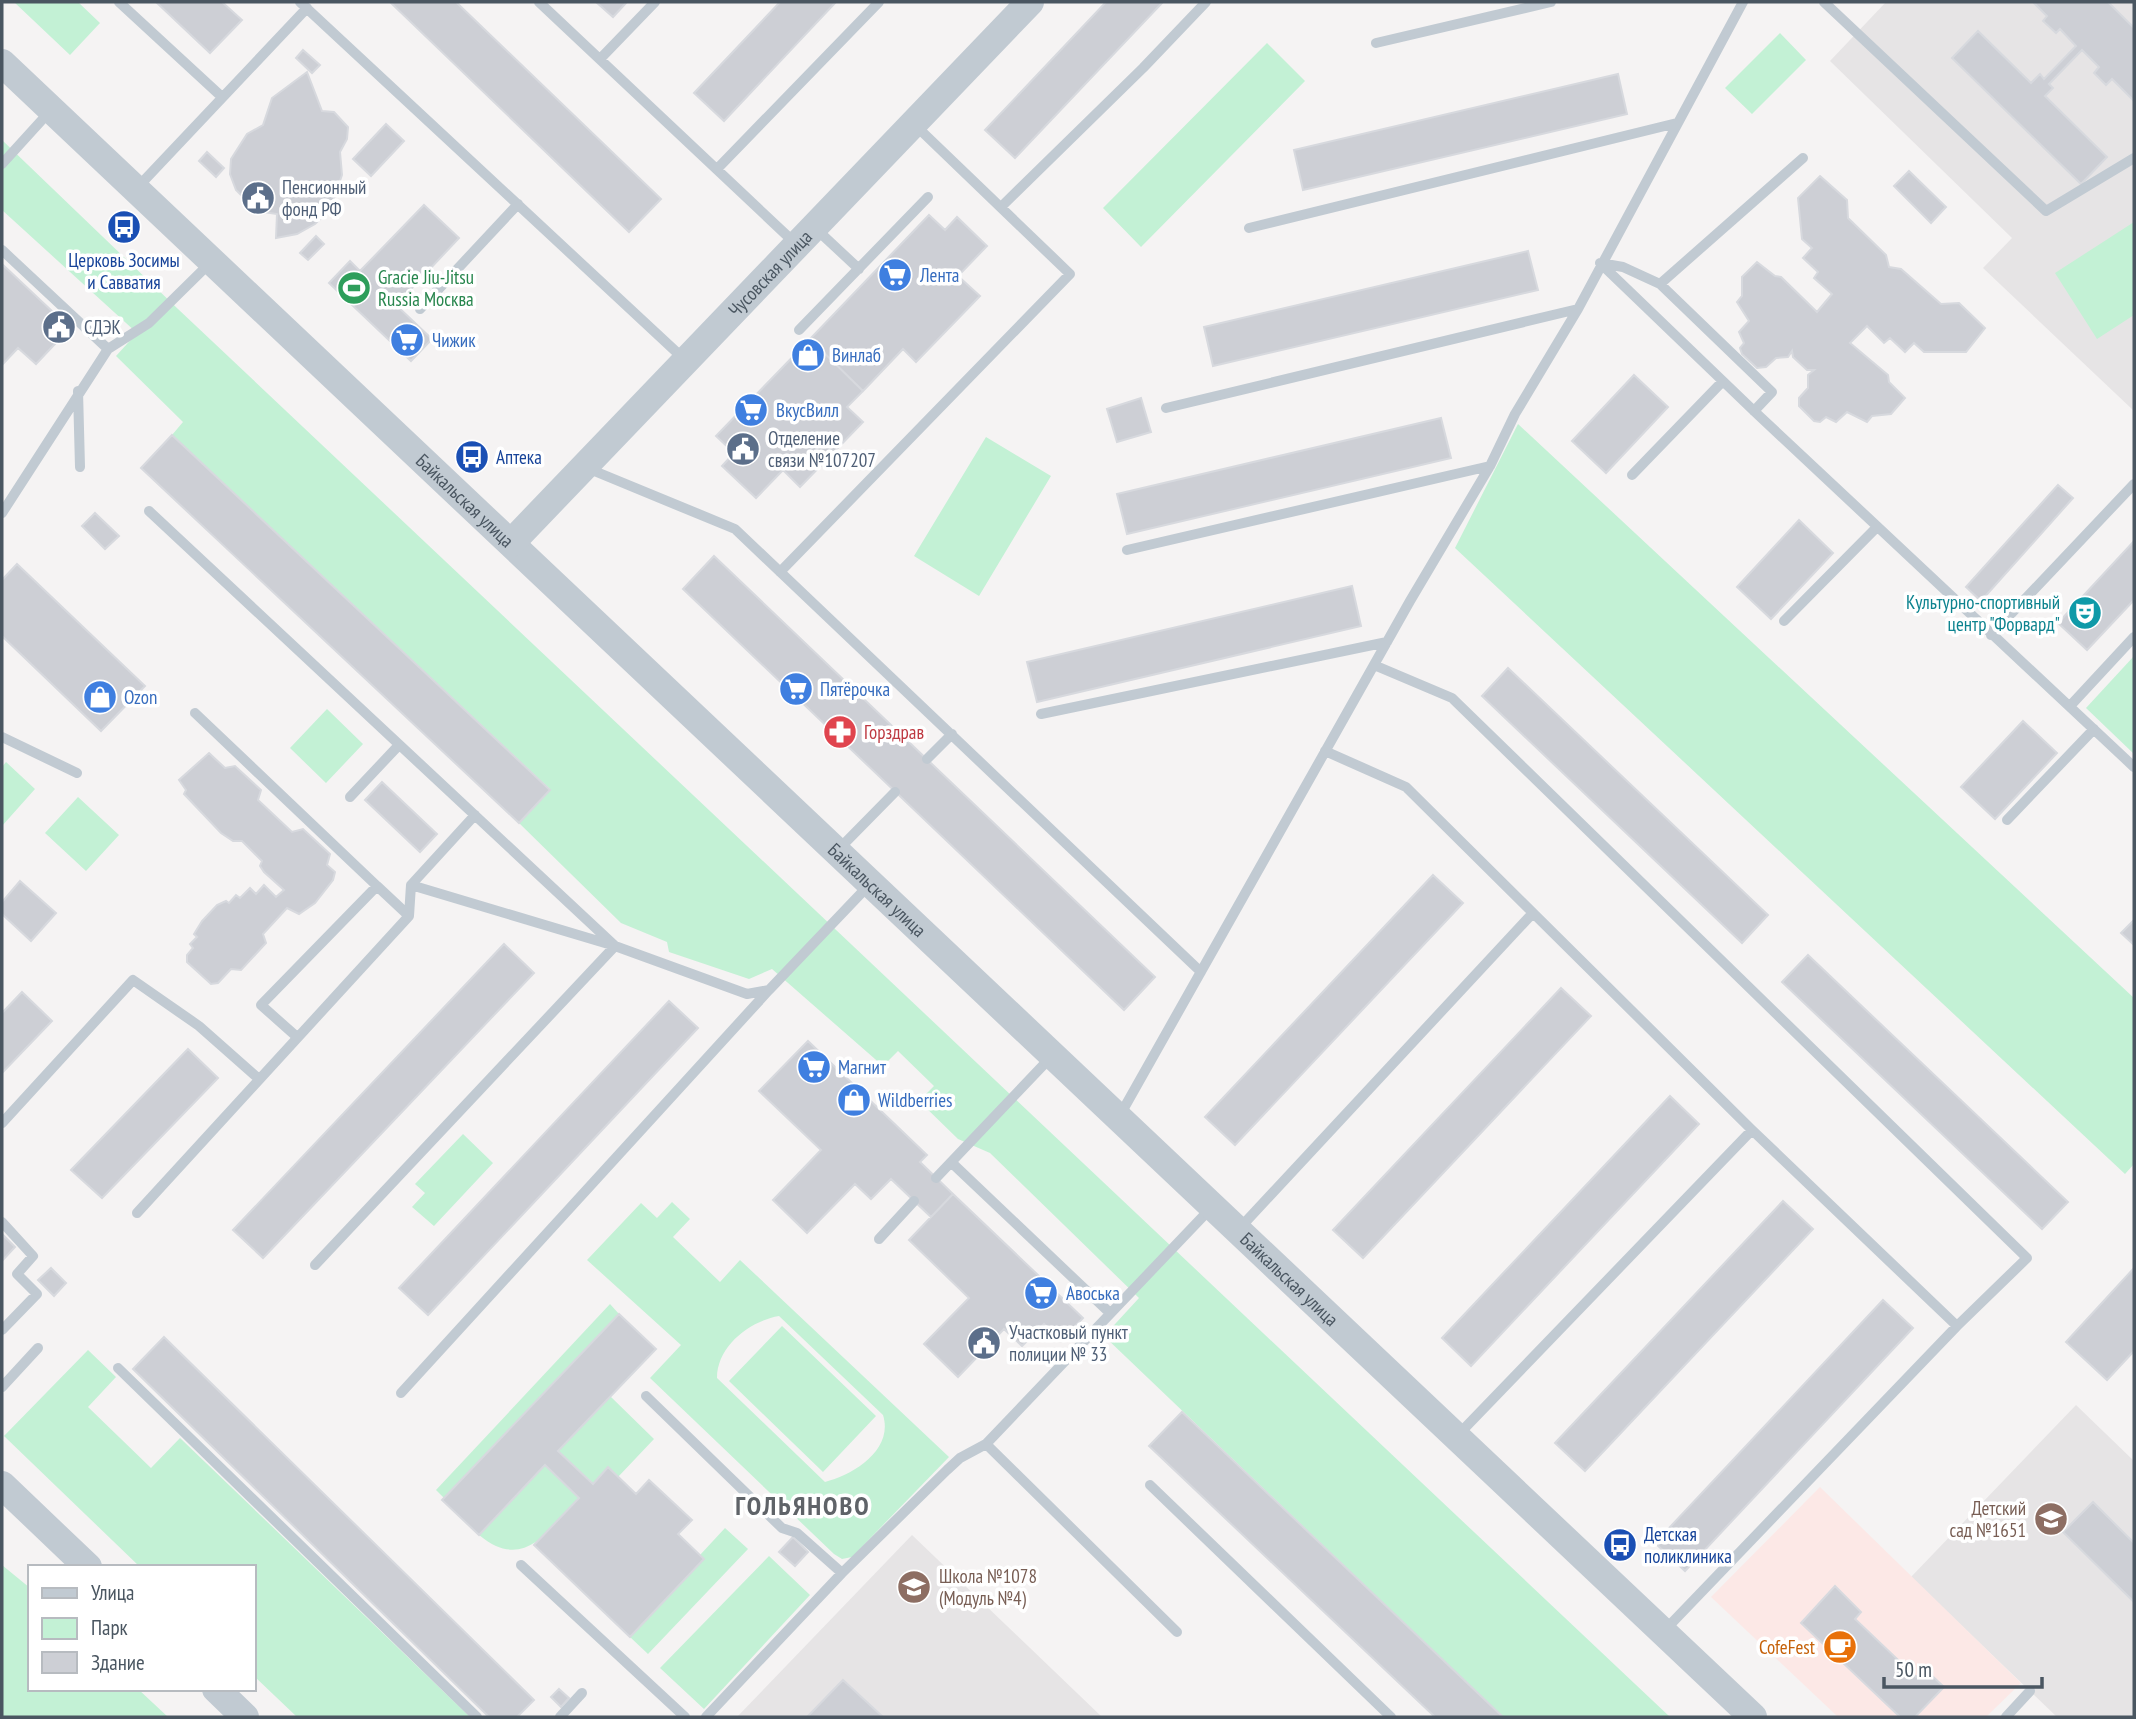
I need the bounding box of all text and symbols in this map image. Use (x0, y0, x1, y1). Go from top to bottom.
place label: Пенсионный фонд РФ (282, 175, 366, 221)
public building icon: Пенсионный фонд РФ (239, 179, 277, 217)
bus stop icon: Церковь Зосимы и Савватия (105, 208, 143, 246)
street label: Чусовская улица (723, 225, 817, 321)
place label: Церковь Зосимы и Савватия (68, 248, 180, 294)
supermarket icon: Лента (876, 256, 914, 294)
place label: Лента (919, 263, 959, 287)
place label: Gracie Jiu-Jitsu Russia Москва (378, 265, 474, 311)
sports icon: Gracie Jiu-Jitsu Russia Москва (335, 269, 373, 307)
public building icon: СДЭК (40, 308, 78, 346)
place label: СДЭК (84, 315, 121, 339)
supermarket icon: Чижик (388, 321, 426, 359)
place label: Чижик (432, 328, 476, 352)
shop icon: Винлаб (789, 336, 827, 374)
place label: Винлаб (832, 343, 881, 367)
supermarket icon: ВкусВилл (732, 391, 770, 429)
place label: ВкусВилл (776, 398, 839, 422)
place label: Отделение связи №107207 (768, 426, 876, 472)
public building icon: Отделение связи №107207 (724, 430, 762, 468)
bus stop icon: Аптека (453, 438, 491, 476)
place label: Аптека (496, 445, 542, 469)
street label: Байкальская улица (411, 448, 519, 552)
place label: Культурно-спортивный центр "Форвард" (1906, 590, 2060, 636)
theatre icon: Культурно-спортивный центр "Форвард" (2066, 594, 2104, 632)
supermarket icon: Пятёрочка (777, 670, 815, 708)
place label: Пятёрочка (820, 677, 890, 701)
shop icon: Ozon (81, 678, 119, 716)
place label: Ozon (124, 685, 157, 709)
pharmacy icon: Горздрав (821, 713, 859, 751)
place label: Горздрав (864, 720, 924, 744)
street label: Байкальская улица (823, 838, 931, 942)
supermarket icon: Магнит (795, 1048, 833, 1086)
place label: Магнит (838, 1055, 887, 1079)
shop icon: Wildberries (835, 1081, 873, 1119)
place label: Wildberries (878, 1088, 952, 1112)
street label: Байкальская улица (1235, 1227, 1344, 1331)
supermarket icon: Авоська (1022, 1274, 1060, 1312)
place label: Авоська (1066, 1281, 1120, 1305)
place label: Участковый пункт полиции № 33 (1009, 1320, 1129, 1366)
public building icon: Участковый пункт полиции № 33 (965, 1324, 1003, 1362)
district label: ГОЛЬЯНОВО (735, 1489, 871, 1522)
place label: Детский сад №1651 (1949, 1496, 2026, 1542)
school or university icon: Детский сад №1651 (2032, 1500, 2070, 1538)
place label: Детская поликлиника (1644, 1522, 1732, 1568)
bus stop icon: Детская поликлиника (1601, 1526, 1639, 1564)
place label: Школа №1078 (Модуль №4) (939, 1564, 1037, 1610)
legend (28, 1565, 256, 1691)
school or university icon: Школа №1078 (Модуль №4) (895, 1568, 933, 1606)
text: Улица (91, 1579, 134, 1606)
text: Парк (91, 1614, 128, 1641)
cafe icon: CofeFest (1821, 1628, 1859, 1666)
place label: CofeFest (1759, 1635, 1816, 1659)
scale bar (1884, 1646, 2042, 1690)
text: Здание (91, 1649, 145, 1676)
text: 50 m (1895, 1656, 1932, 1683)

